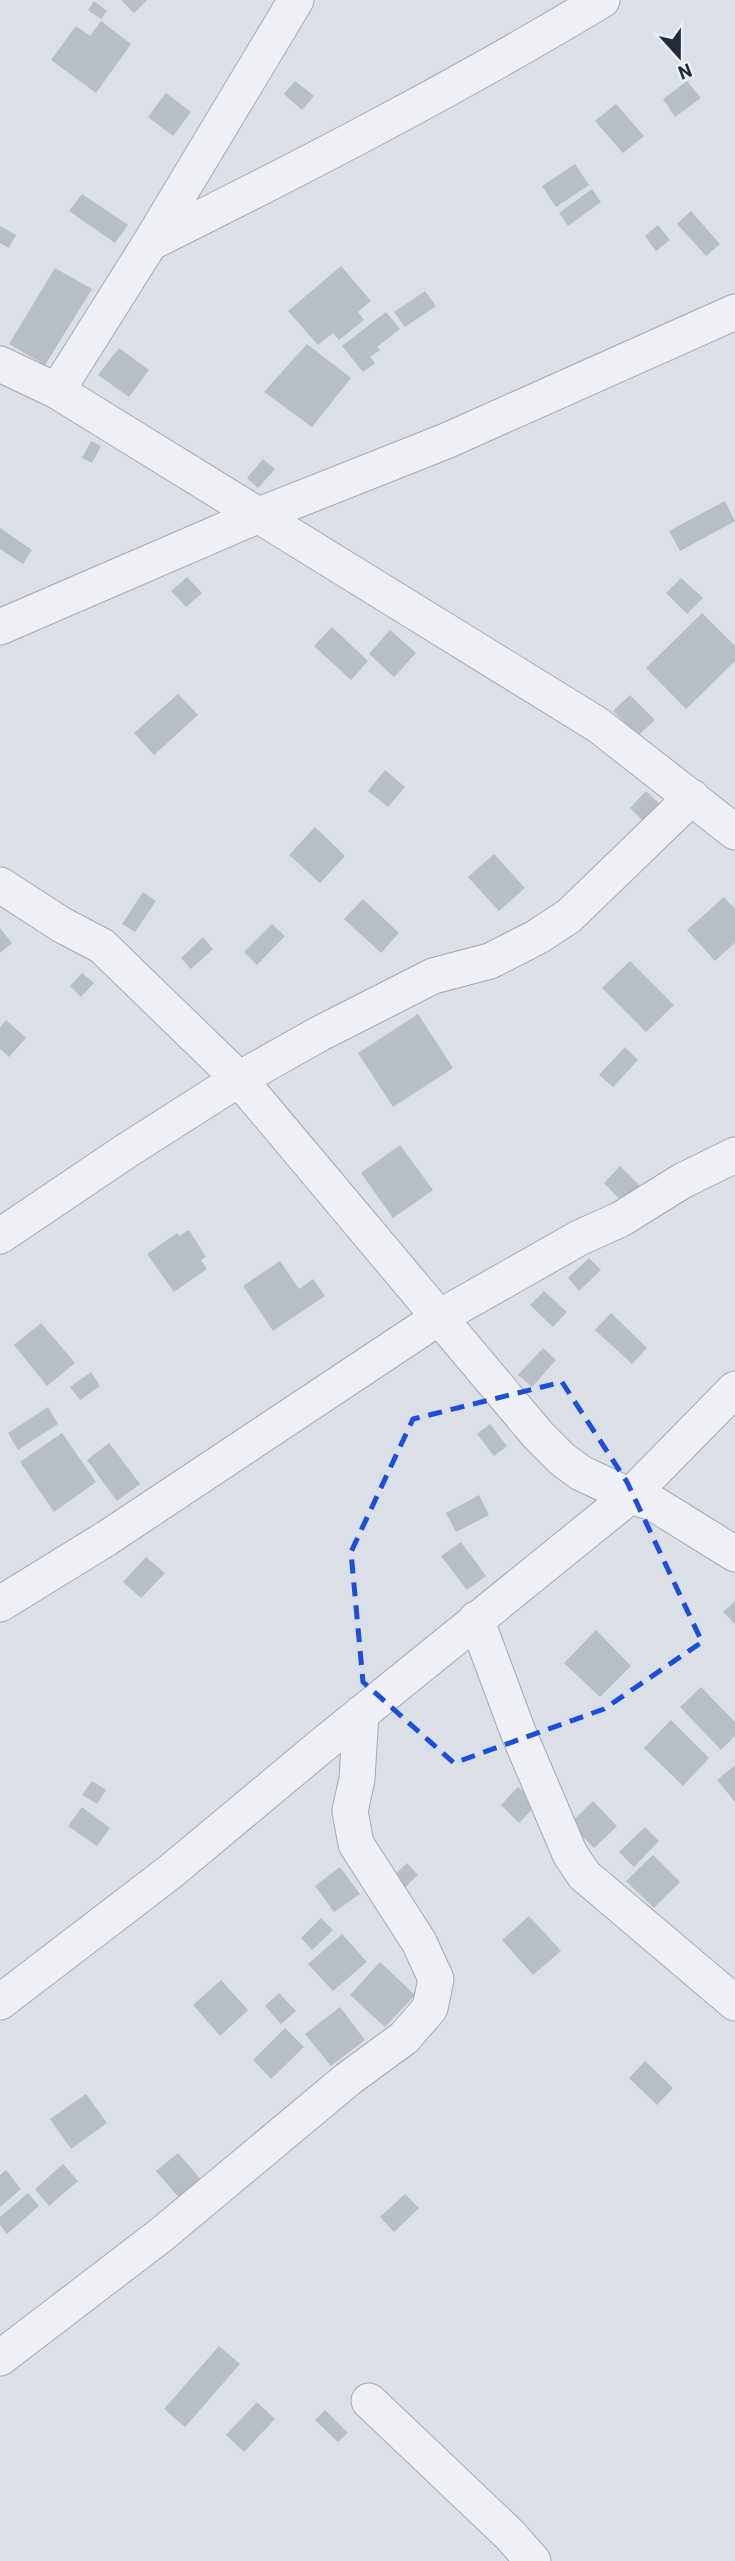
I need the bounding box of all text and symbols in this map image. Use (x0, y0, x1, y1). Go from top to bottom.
north arrow (644, 21, 714, 91)
text: N (675, 59, 695, 85)

